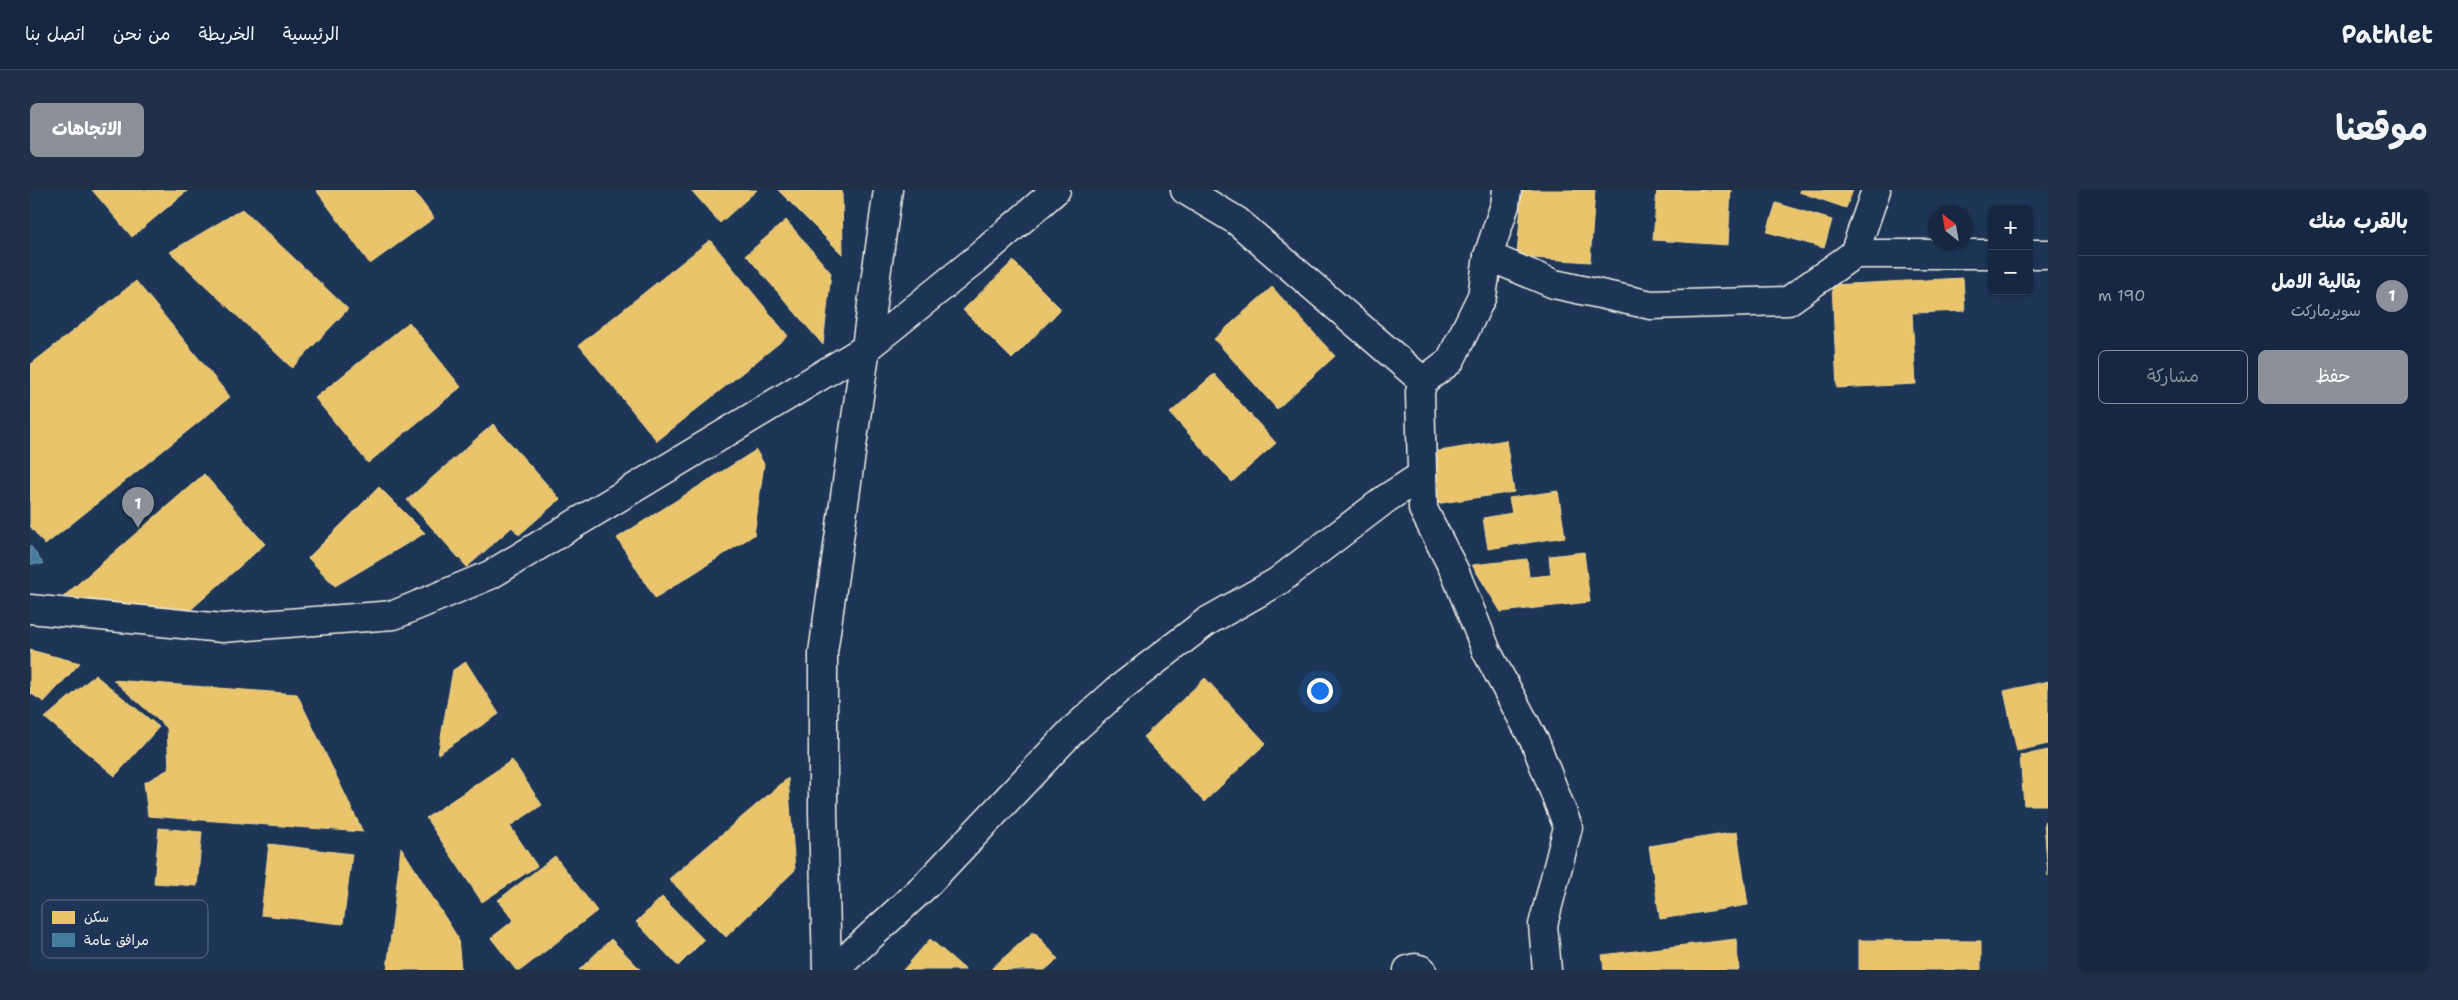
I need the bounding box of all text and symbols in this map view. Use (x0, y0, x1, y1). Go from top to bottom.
text: Pathlet (2342, 19, 2433, 51)
text: اتصل بنا (25, 22, 85, 46)
text: من نحن (113, 22, 171, 46)
text: الخريطة (199, 22, 255, 46)
text: الرئيسية (283, 22, 339, 46)
button: الاتجاهات (30, 103, 144, 157)
text: موقعنا (2335, 104, 2428, 151)
north arrow (1928, 205, 1973, 250)
map controls (1988, 205, 2033, 295)
button: + (1988, 205, 2033, 250)
text: بالقرب منك (2309, 207, 2408, 235)
button: − (1988, 250, 2033, 295)
text: بقالية الامل (2271, 269, 2361, 294)
text: 190 m (2098, 285, 2145, 306)
text: 1 (2388, 285, 2396, 306)
text: سوبرماركت (2291, 300, 2361, 321)
button: مشاركة (2098, 350, 2248, 404)
button: حفظ (2258, 350, 2408, 404)
pin: 1 (122, 487, 154, 528)
your location (1307, 678, 1333, 704)
legend (42, 900, 208, 958)
text: سكن (84, 908, 109, 926)
text: مرافق عامة (84, 931, 149, 949)

